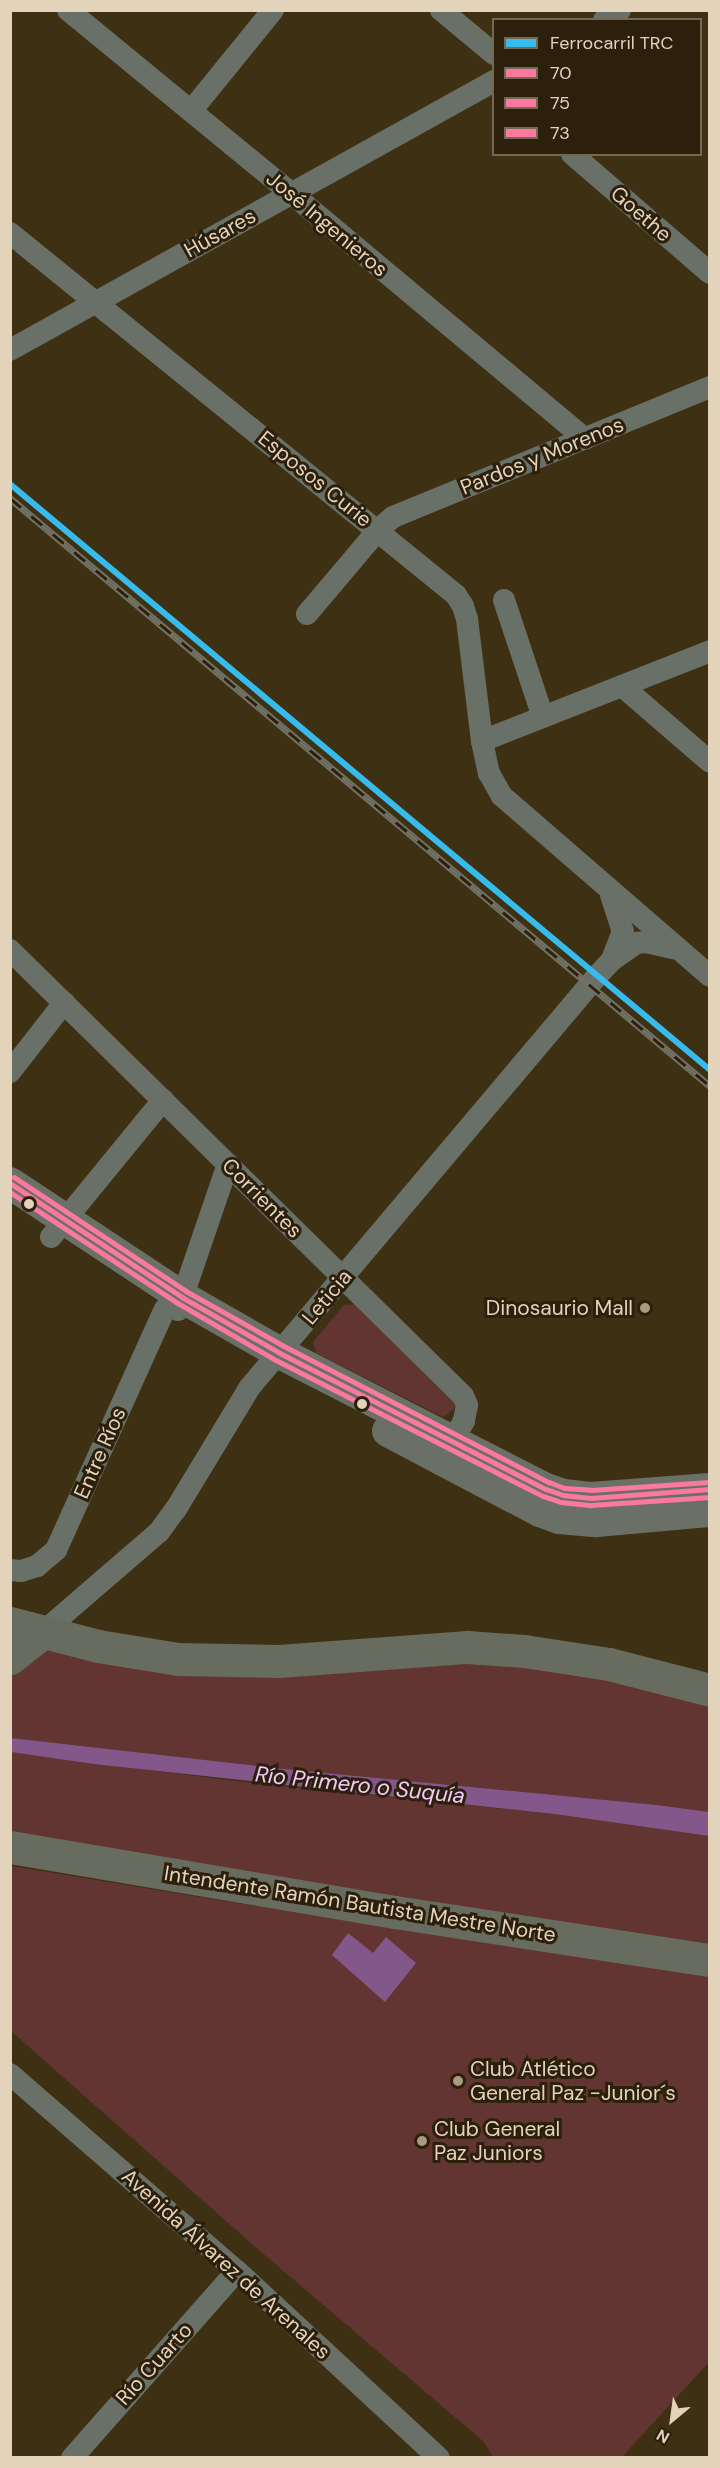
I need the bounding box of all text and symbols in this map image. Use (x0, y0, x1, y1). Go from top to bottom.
legend (492, 18, 702, 156)
text: Ferrocarril TRC (550, 31, 673, 55)
text: 70 (550, 61, 572, 85)
text: 75 (550, 91, 570, 115)
text: 73 (550, 121, 570, 145)
street label: José Ingenieros (261, 166, 393, 282)
street label: Goethe (605, 181, 677, 247)
street label: Húsares (180, 203, 260, 263)
street label: Pardos y Morenos (457, 412, 627, 500)
street label: Esposos Curie (253, 425, 377, 533)
street label: Corrientes (217, 1153, 307, 1243)
unlabelled marker (23, 1198, 35, 1210)
street label: Leticia (297, 1264, 357, 1330)
place label: Dinosaurio Mall (486, 1295, 633, 1321)
marker: Dinosaurio Mall (638, 1301, 652, 1315)
unlabelled marker (356, 1398, 368, 1410)
street label: Entre Ríos (69, 1403, 131, 1503)
water label: Río Primero o Suquía (254, 1761, 466, 1809)
street label: Intendente Ramón Bautista Mestre Norte (162, 1861, 558, 1947)
place label: Club Atlético General Paz -Junior´s (470, 2056, 676, 2106)
marker: Club Atlético General Paz -Junior´s (451, 2074, 465, 2088)
place label: Club General Paz Juniors (434, 2116, 560, 2166)
marker: Club General Paz Juniors (415, 2134, 429, 2148)
street label: Avenida Álvarez de Arenales (116, 2164, 336, 2364)
street label: Río Cuarto (111, 2318, 197, 2410)
north arrow (642, 2390, 702, 2450)
text: N (653, 2424, 673, 2448)

